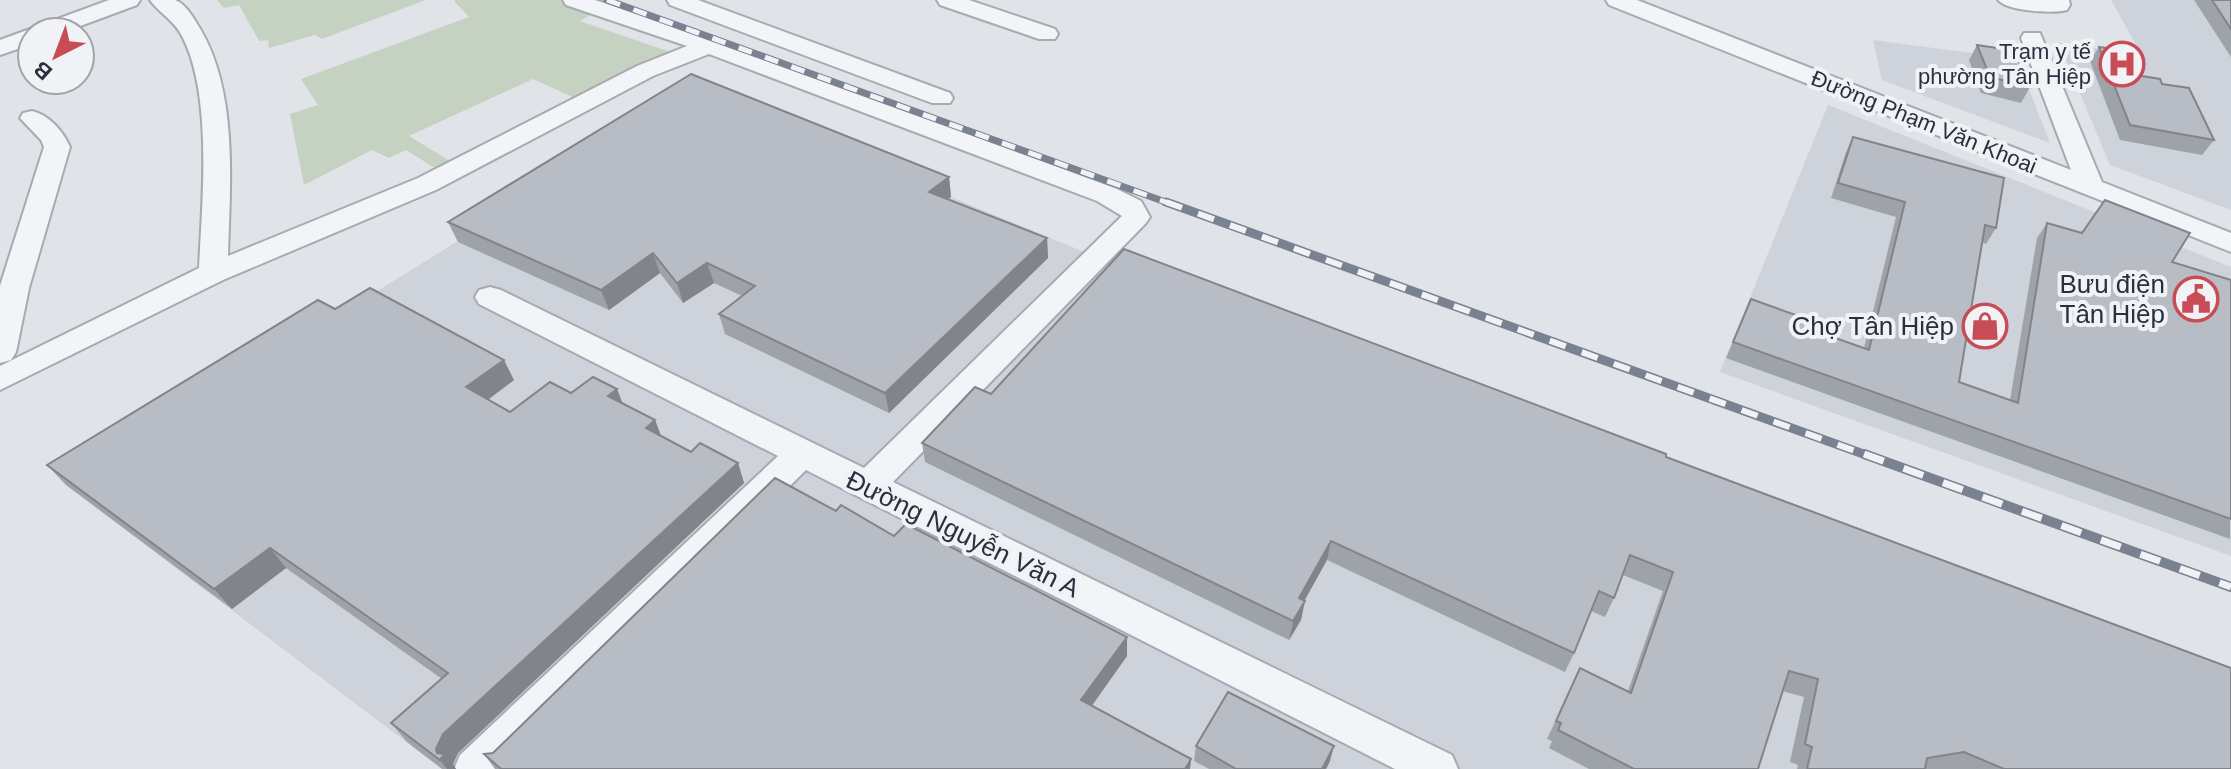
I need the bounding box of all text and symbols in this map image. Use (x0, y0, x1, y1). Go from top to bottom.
north arrow (16, 16, 96, 96)
place label: Trạm y tế phường Tân Hiệp (1918, 39, 2091, 89)
hospital icon: Trạm y tế phường Tân Hiệp (2098, 40, 2146, 88)
text: B (29, 56, 57, 85)
street label: Đường Phạm Văn Khoai (1808, 65, 2040, 179)
place label: Bưu điện Tân Hiệp (2059, 269, 2165, 329)
public building icon: Bưu điện Tân Hiệp (2172, 275, 2220, 323)
shop icon: Chợ Tân Hiệp (1961, 302, 2009, 350)
place label: Chợ Tân Hiệp (1791, 311, 1954, 341)
street label: Đường Nguyễn Văn A (842, 464, 1085, 604)

